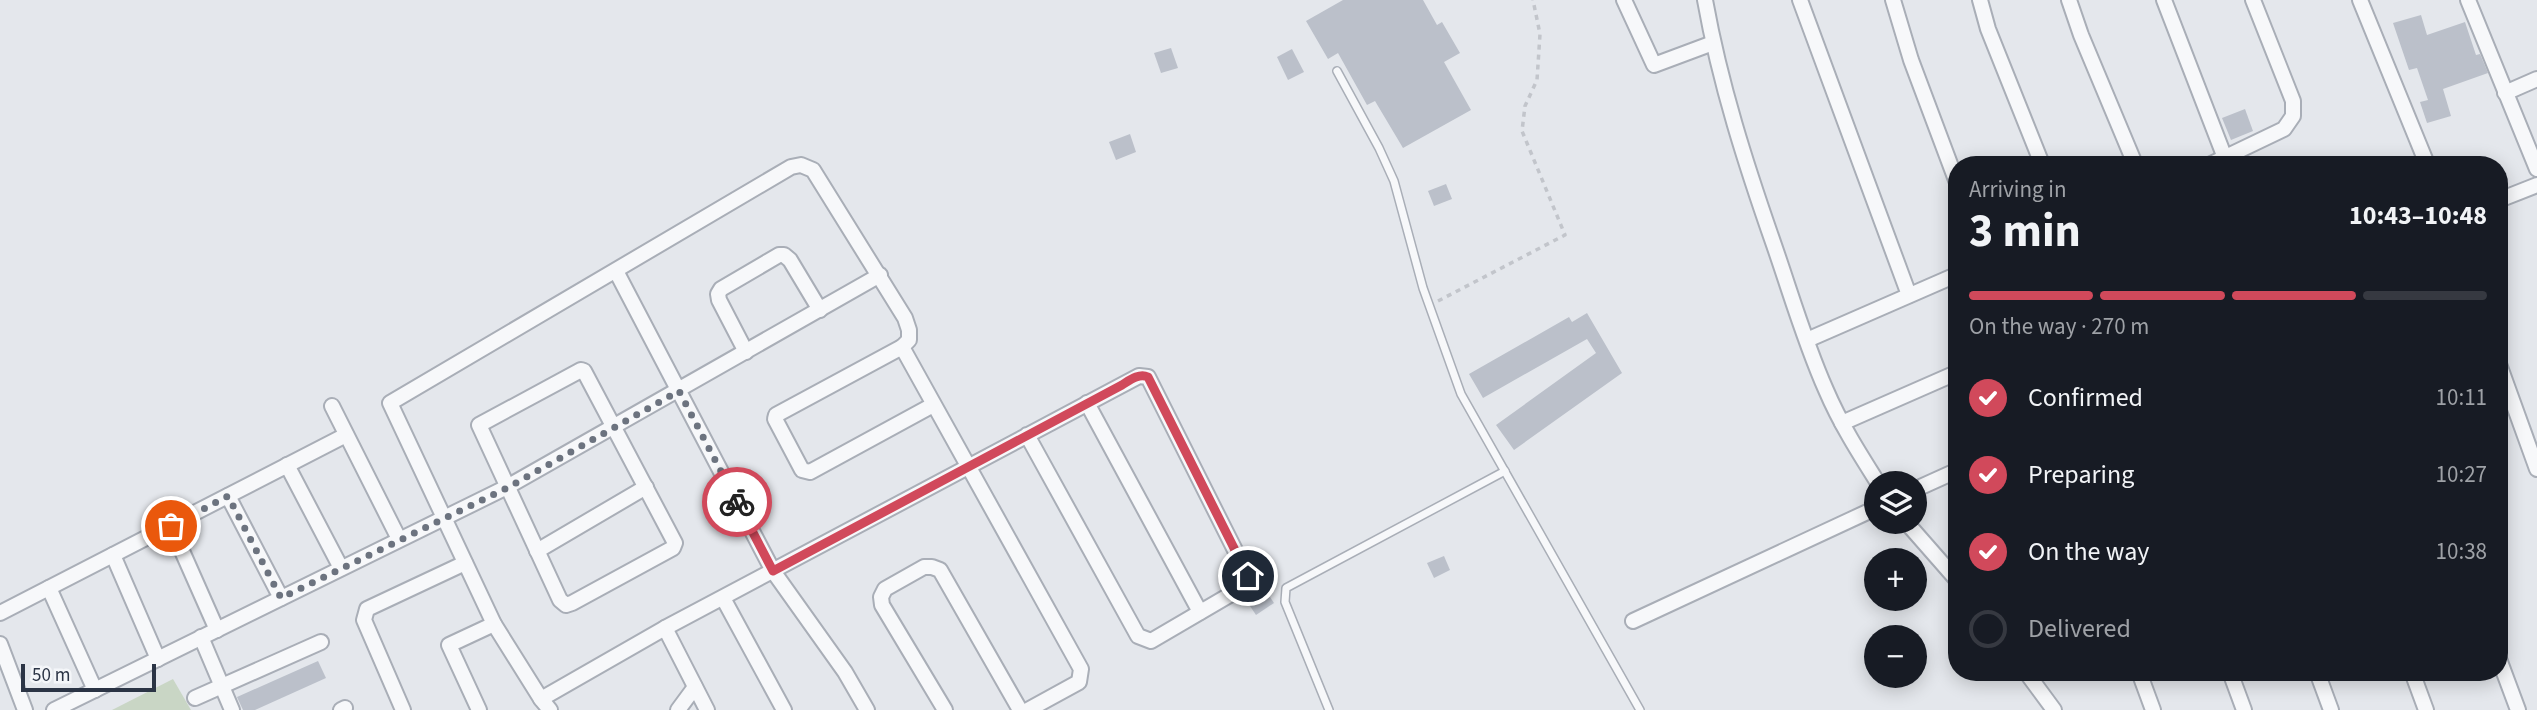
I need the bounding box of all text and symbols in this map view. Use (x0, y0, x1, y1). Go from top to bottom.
text: Arriving in (1969, 173, 2067, 206)
text: 10:43–10:48 (2349, 197, 2487, 234)
text: 3 min (1969, 199, 2081, 264)
text: On the way · 270 m (1969, 310, 2149, 343)
icon: check (1969, 379, 2007, 417)
text: Confirmed (2028, 379, 2143, 416)
text: 10:11 (2436, 381, 2487, 414)
icon: check (1969, 456, 2007, 494)
text: Preparing (2028, 456, 2134, 493)
text: 10:27 (2436, 458, 2487, 491)
courier (702, 467, 772, 537)
map controls (1864, 471, 1927, 688)
button: layers (1864, 471, 1927, 534)
icon: bike (718, 483, 756, 521)
pin (141, 496, 201, 556)
icon: bag (152, 507, 190, 545)
icon: check (1969, 533, 2007, 571)
text: On the way (2028, 533, 2149, 570)
text: 10:38 (2436, 535, 2487, 568)
pin (1218, 546, 1278, 606)
button: + (1864, 548, 1927, 611)
icon: home (1229, 557, 1267, 595)
text: Delivered (2028, 610, 2131, 647)
button: − (1864, 625, 1927, 688)
scale bar (21, 661, 156, 693)
text: 50 m (32, 662, 70, 689)

